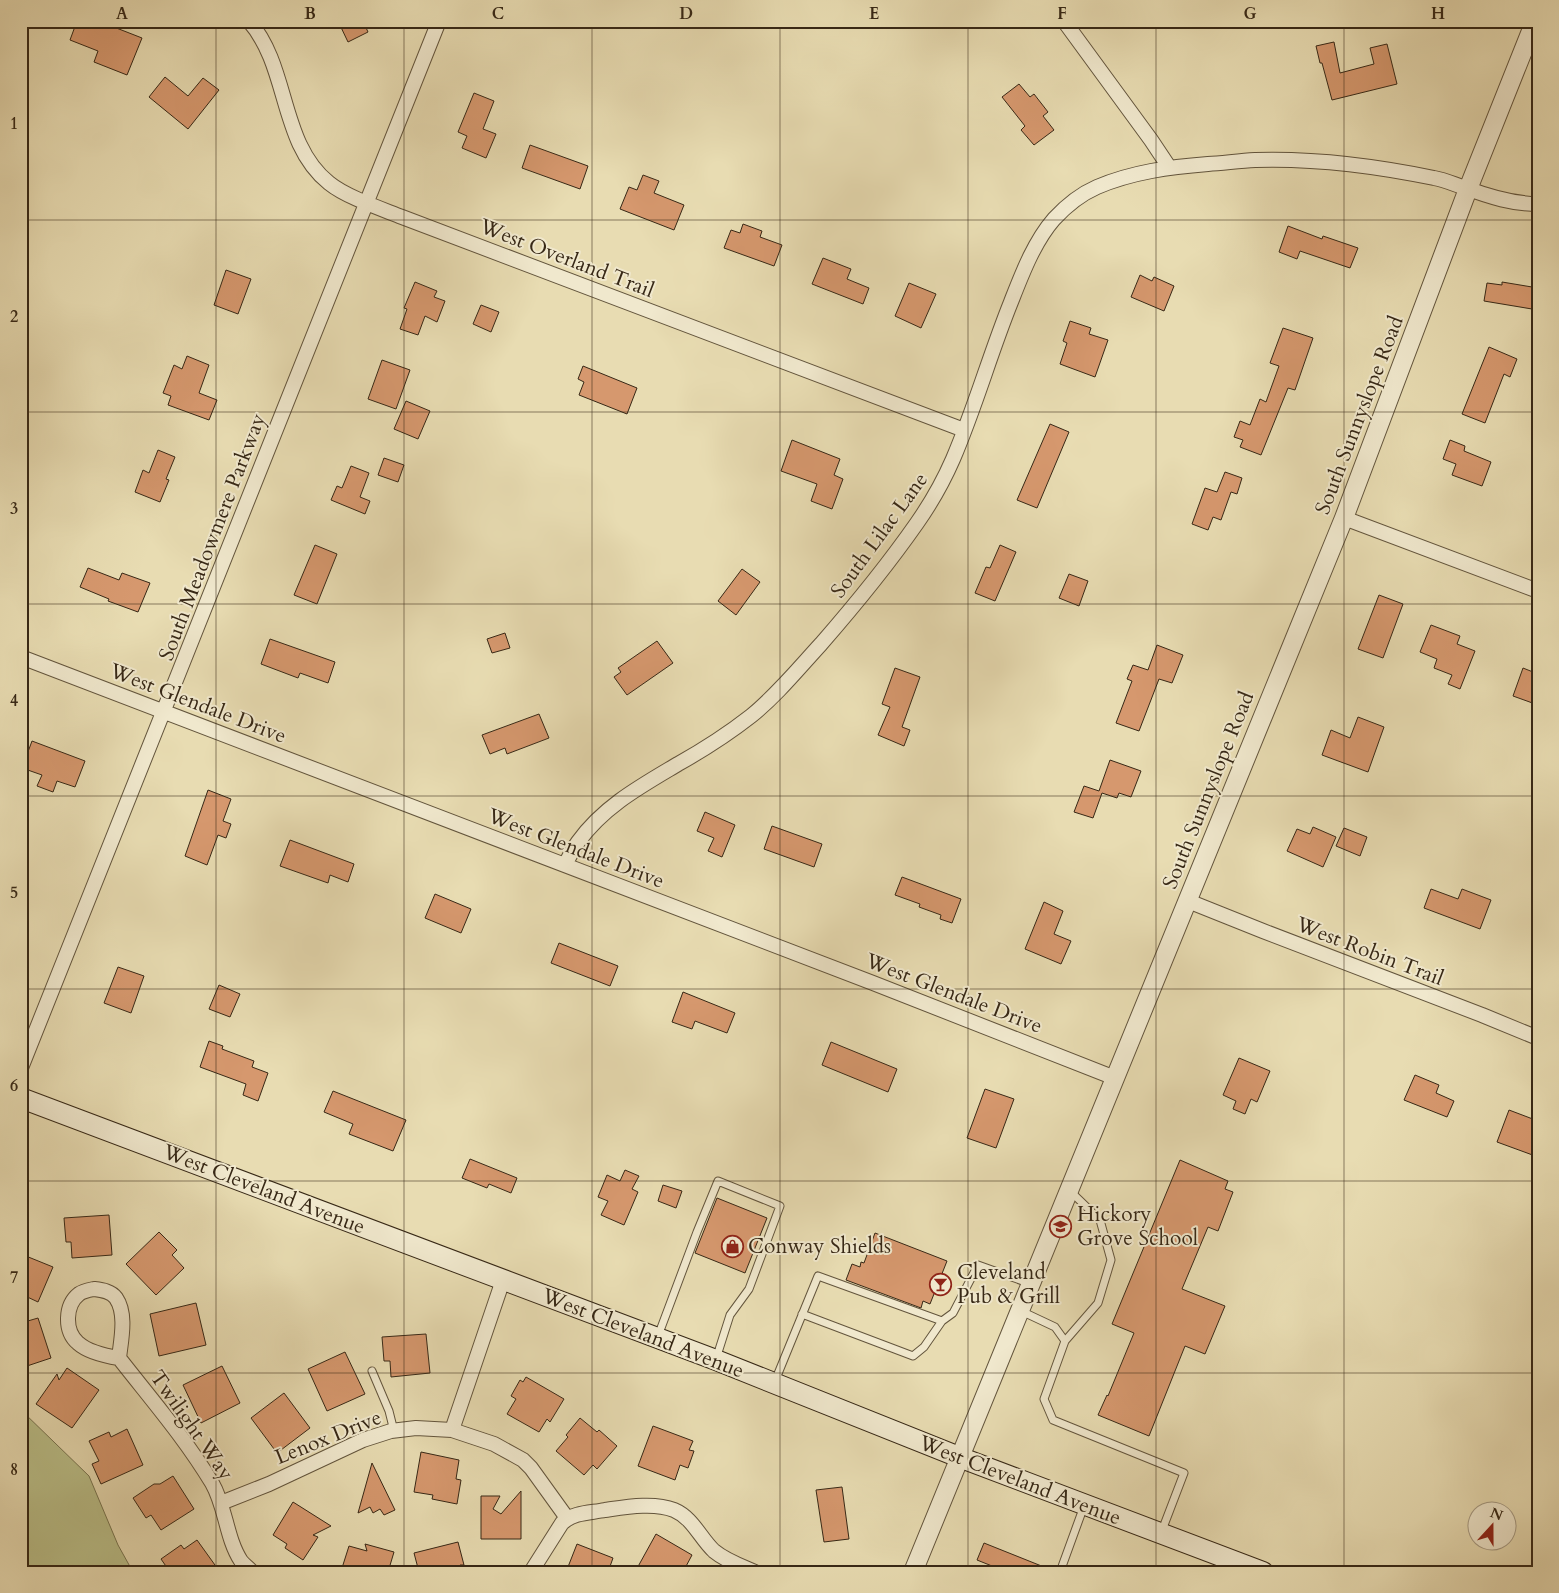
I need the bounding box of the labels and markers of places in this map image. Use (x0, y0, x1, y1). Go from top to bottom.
place label: Hickory Grove School (1077, 1200, 1198, 1253)
school or university icon: Hickory Grove School (1049, 1214, 1073, 1238)
place label: Conway Shields (748, 1232, 891, 1261)
shop icon: Conway Shields (720, 1234, 744, 1258)
place label: Cleveland Pub & Grill (957, 1258, 1060, 1311)
bar icon: Cleveland Pub & Grill (929, 1272, 953, 1296)

